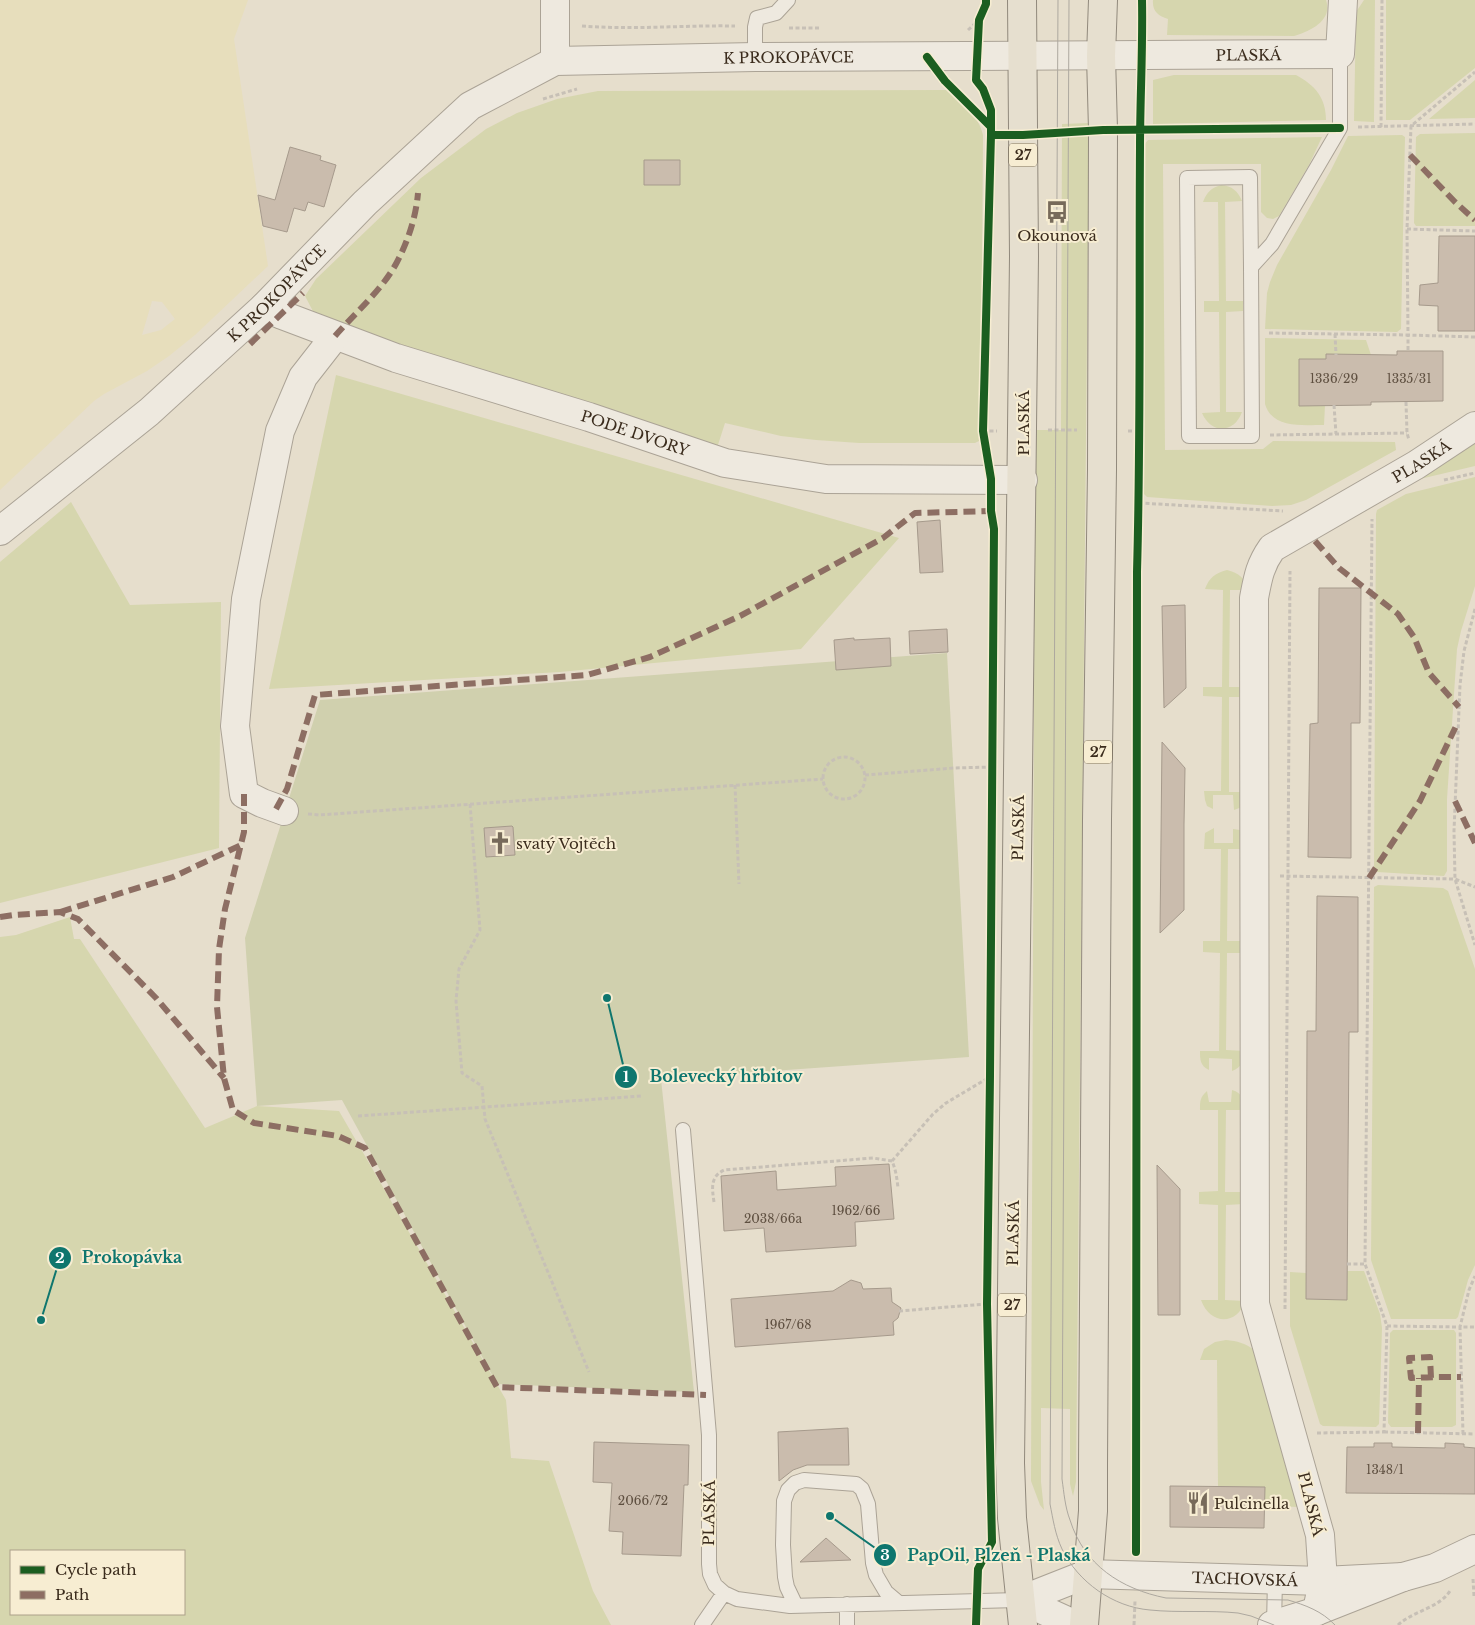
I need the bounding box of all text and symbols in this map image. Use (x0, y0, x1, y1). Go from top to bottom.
street label: PLASKÁ (1216, 45, 1282, 64)
street label: K PROKOPÁVCE (723, 47, 854, 67)
road number: 27 (1009, 144, 1037, 166)
bus stop icon: Okounová (1044, 199, 1070, 225)
place label: Okounová (1017, 226, 1098, 245)
street label: K PROKOPÁVCE (223, 240, 329, 346)
house number: 1336/29 (1310, 371, 1358, 386)
house number: 1335/31 (1386, 371, 1432, 386)
street label: PLASKÁ (1014, 390, 1033, 456)
street label: PODE DVORY (579, 406, 693, 460)
street label: PLASKÁ (1388, 435, 1454, 486)
road number: 27 (1084, 740, 1112, 764)
street label: PLASKÁ (1008, 795, 1028, 861)
church icon: svatý Vojtěch (487, 830, 513, 856)
place label: svatý Vojtěch (516, 834, 616, 853)
callout: Bolevecký hřbitov (614, 1061, 812, 1092)
text: Bolevecký hřbitov (649, 1066, 803, 1086)
text: 1 (623, 1067, 630, 1086)
street label: PLASKÁ (1003, 1200, 1023, 1266)
house number: 1962/66 (831, 1203, 881, 1218)
house number: 2038/66a (744, 1211, 802, 1226)
callout: Prokopávka (47, 1242, 192, 1273)
text: Prokopávka (82, 1247, 182, 1267)
text: 2 (55, 1248, 65, 1267)
road number: 27 (998, 1294, 1026, 1316)
house number: 1967/68 (764, 1317, 812, 1332)
house number: 1348/1 (1366, 1462, 1404, 1477)
street label: PLASKÁ (1294, 1470, 1328, 1539)
street label: PLASKÁ (699, 1480, 719, 1546)
restaurant icon: Pulcinella (1185, 1490, 1211, 1516)
house number: 2066/72 (618, 1493, 668, 1508)
place label: Pulcinella (1214, 1494, 1290, 1513)
callout: PapOil, Plzeň - Plaská (873, 1540, 1101, 1571)
text: 3 (880, 1545, 890, 1564)
text: PapOil, Plzeň - Plaská (907, 1545, 1091, 1565)
legend (10, 1550, 185, 1615)
text: Cycle path (55, 1560, 137, 1579)
street label: TACHOVSKÁ (1192, 1568, 1299, 1590)
text: Path (55, 1585, 89, 1604)

